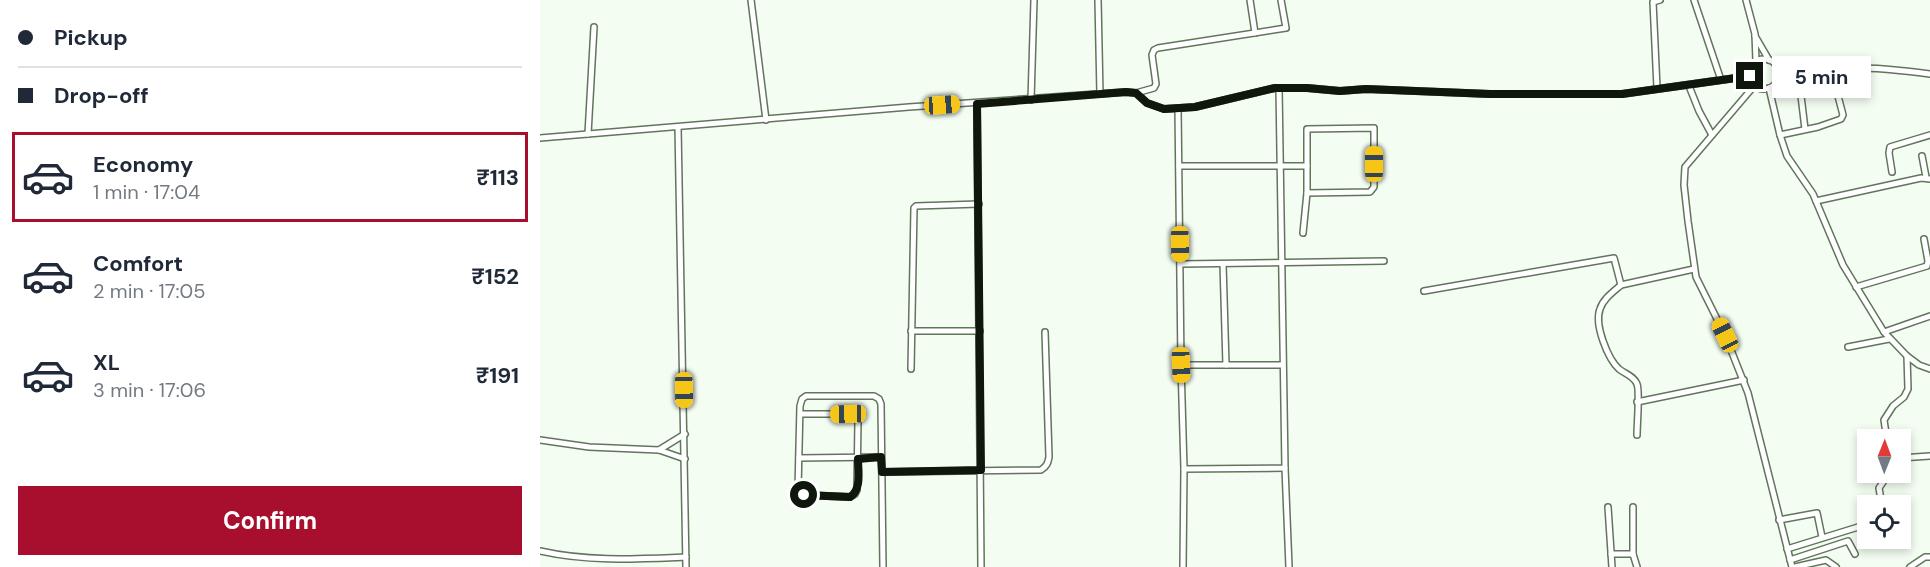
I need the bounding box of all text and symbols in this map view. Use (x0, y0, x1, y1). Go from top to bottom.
text: Pickup (54, 23, 128, 52)
callout: 5 min (1771, 55, 1870, 97)
route end (1736, 62, 1763, 89)
text: 5 min (1795, 64, 1848, 90)
text: Drop-off (54, 81, 149, 110)
car (923, 95, 961, 115)
car (1365, 146, 1383, 182)
icon: car (21, 150, 75, 204)
text: Economy (93, 150, 193, 179)
text: ₹113 (476, 163, 519, 192)
text: 1 min · 17:04 (93, 179, 200, 205)
car (1171, 226, 1189, 262)
icon: car (21, 249, 75, 303)
text: Comfort (93, 249, 183, 278)
text: ₹152 (471, 262, 519, 291)
text: 2 min · 17:05 (93, 278, 205, 304)
car (1709, 315, 1741, 355)
car (1171, 347, 1191, 383)
icon: car (21, 348, 75, 402)
text: XL (93, 348, 120, 377)
text: ₹191 (476, 361, 519, 390)
car (675, 372, 693, 408)
text: 3 min · 17:06 (93, 377, 206, 403)
car (830, 405, 866, 423)
north arrow (1857, 429, 1911, 483)
map controls (1857, 429, 1911, 549)
route start (790, 481, 817, 508)
button: Confirm (18, 486, 522, 555)
button: locate (1857, 495, 1911, 549)

